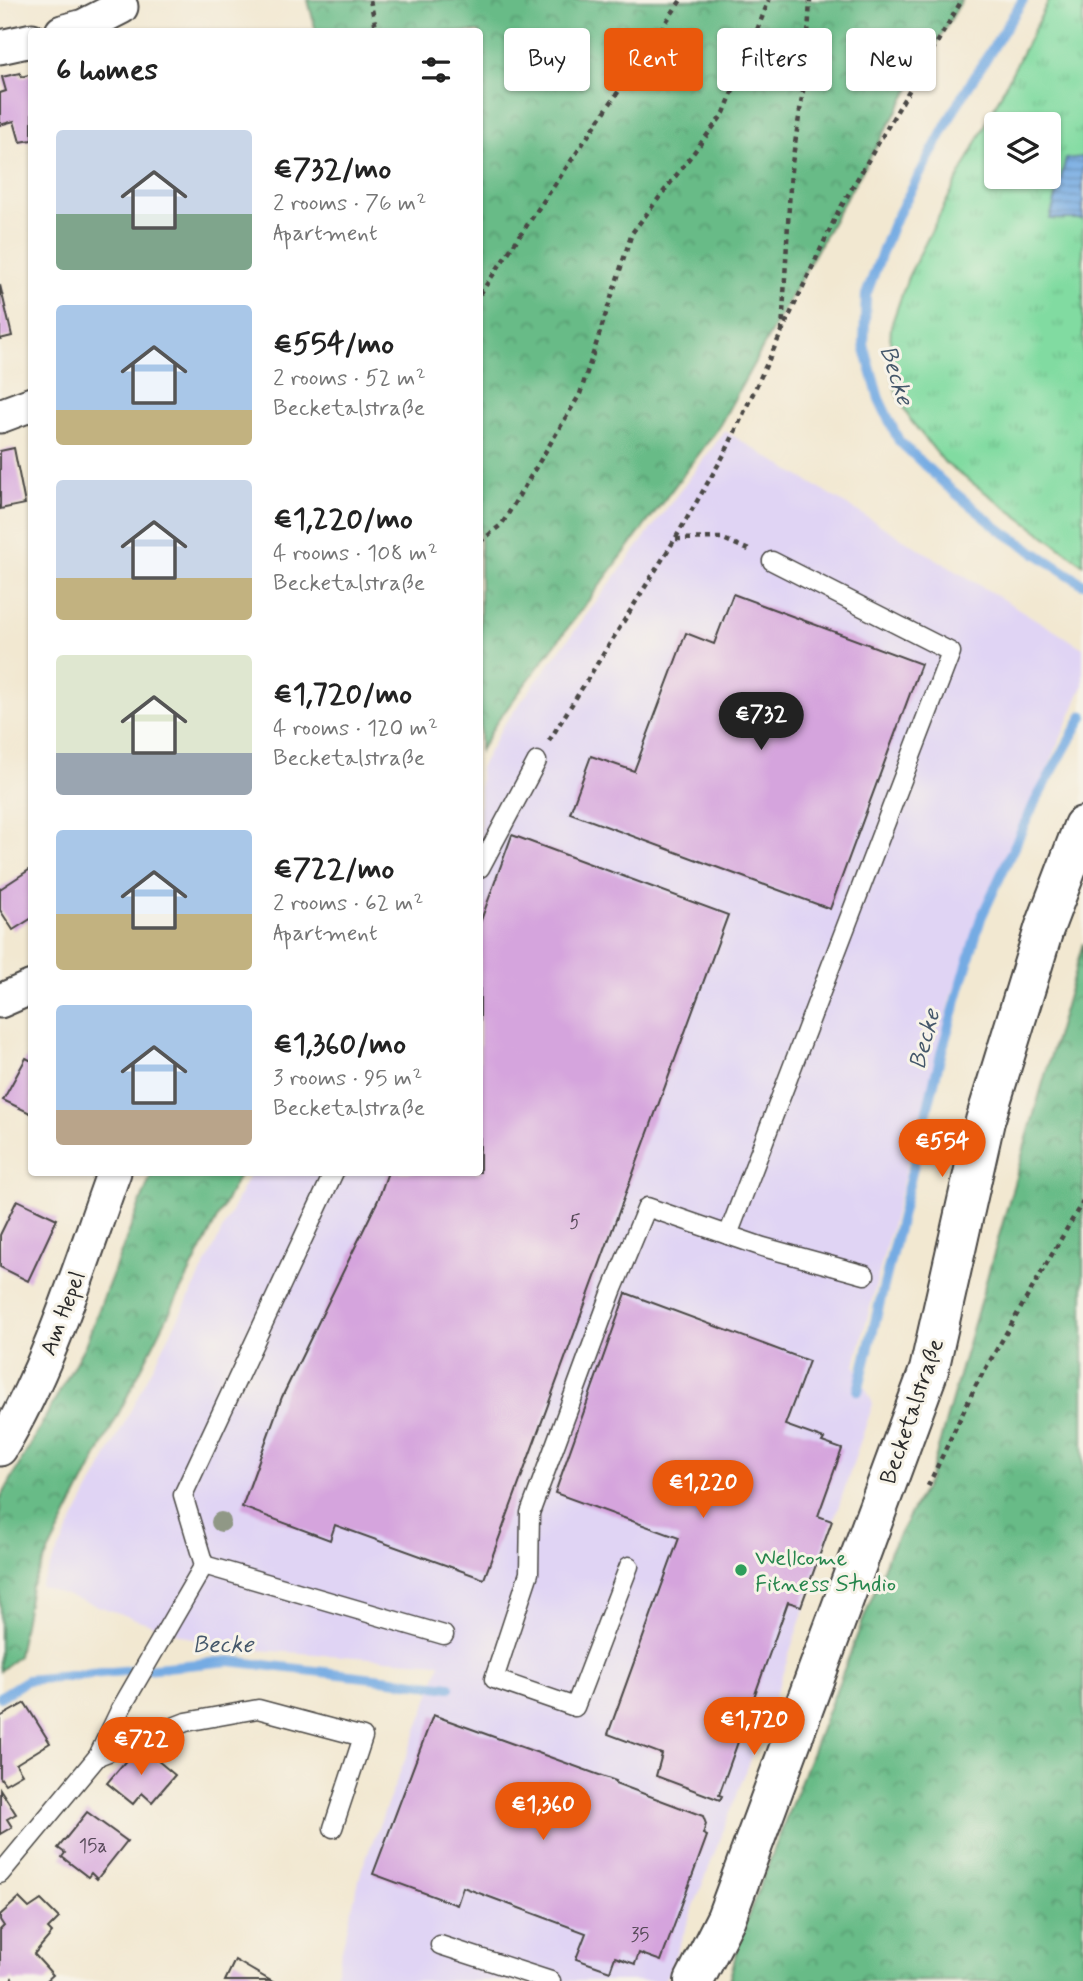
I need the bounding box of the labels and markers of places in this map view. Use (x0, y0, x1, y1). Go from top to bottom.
pin: €732 (720, 692, 802, 752)
pin: €554 (901, 1120, 983, 1179)
pin: €1,220 (646, 1460, 760, 1520)
place label: Wellcome Fitness Studio (755, 1544, 896, 1600)
marker: Wellcome Fitness Studio (733, 1562, 749, 1578)
pin: €1,720 (697, 1698, 811, 1757)
pin: €722 (100, 1718, 182, 1777)
pin: €1,360 (486, 1783, 600, 1842)

